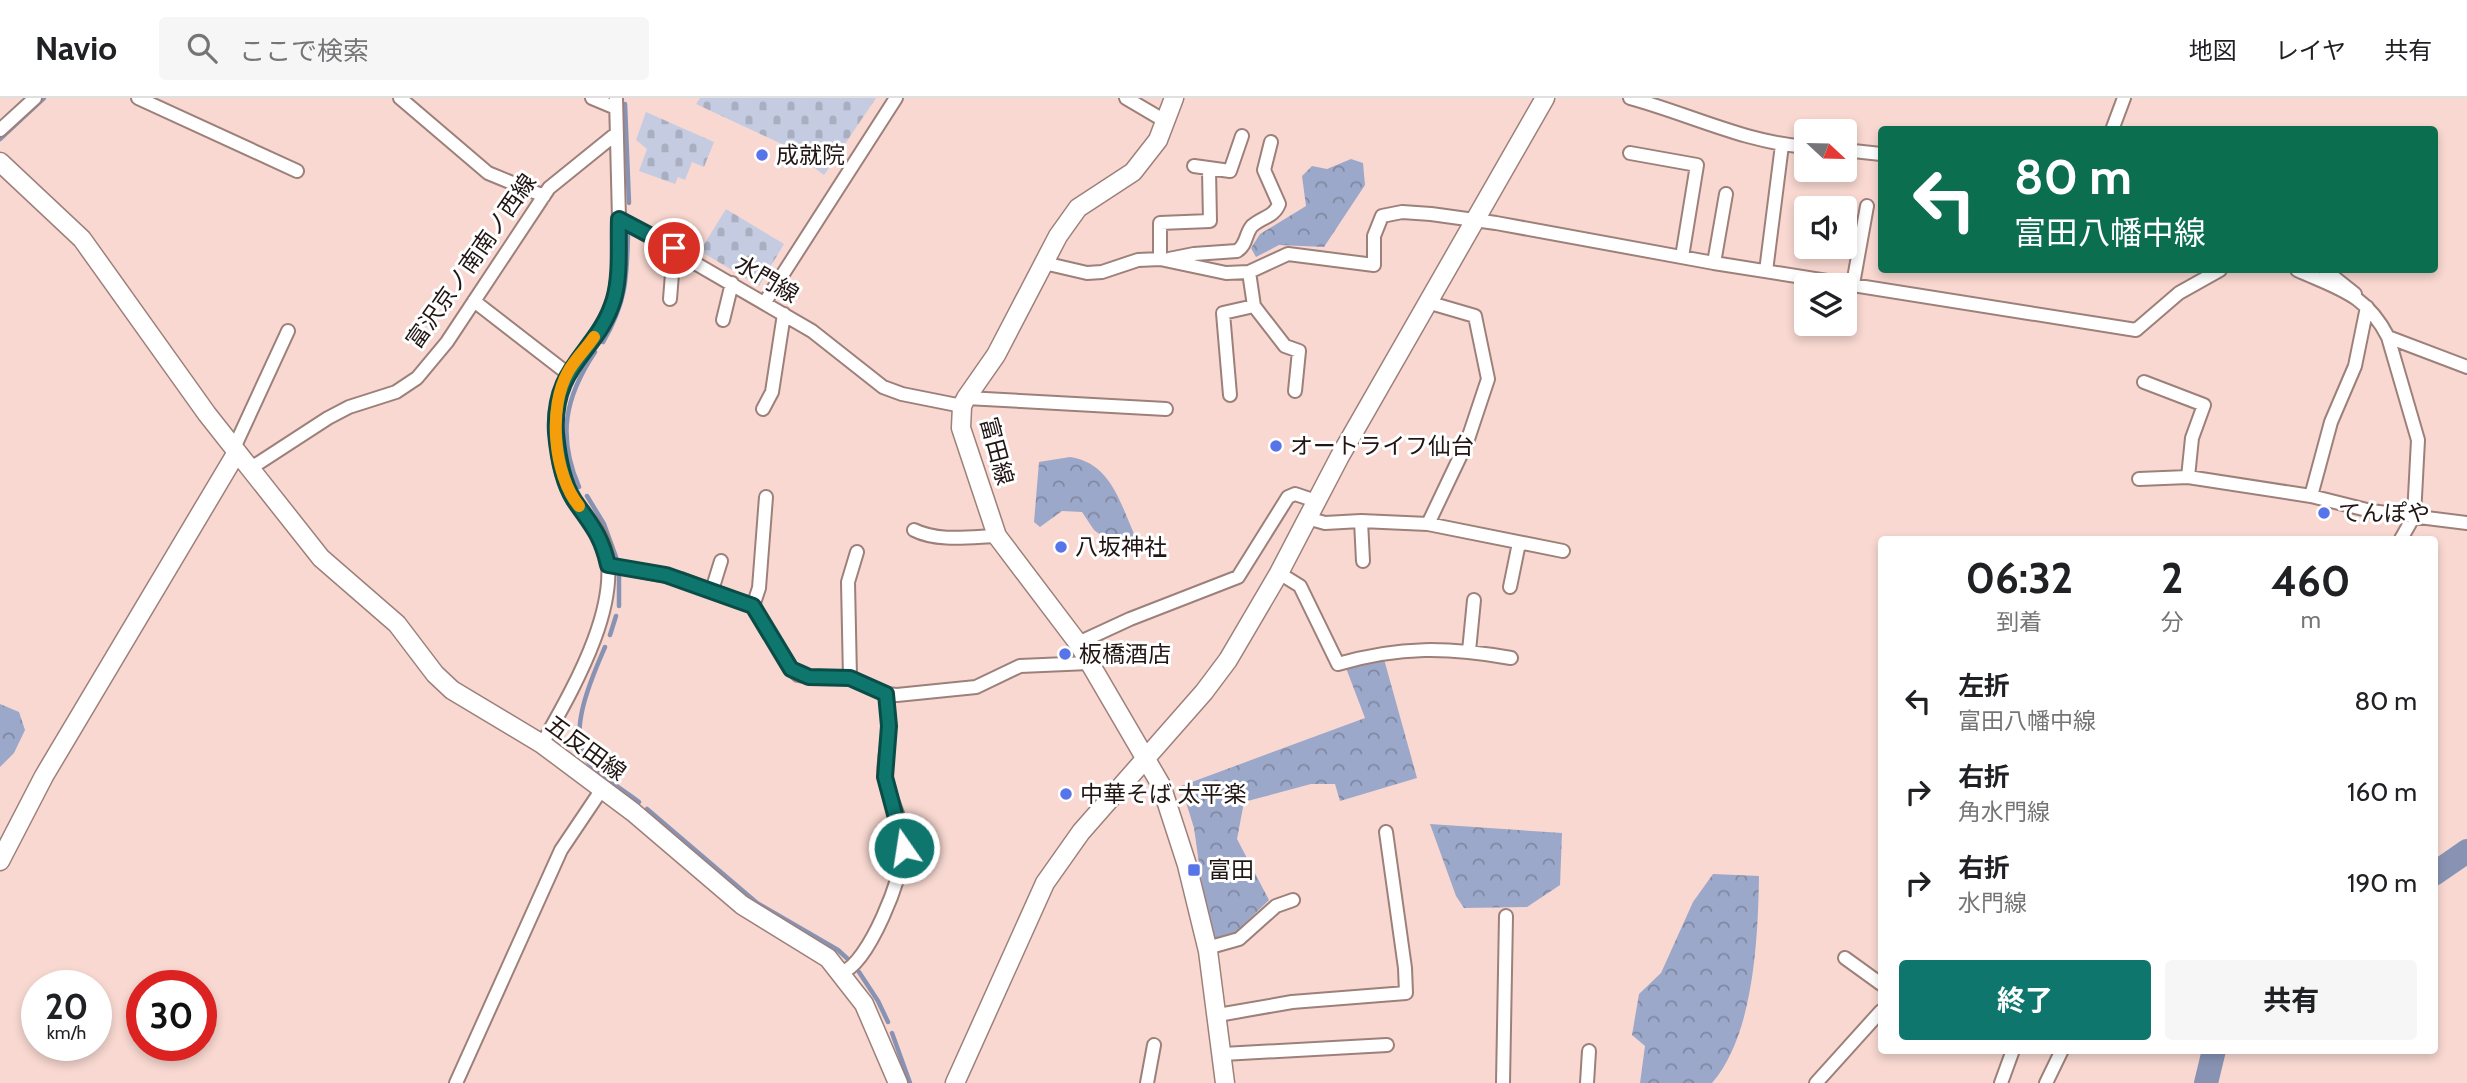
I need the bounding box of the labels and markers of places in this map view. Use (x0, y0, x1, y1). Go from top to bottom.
place label: 成就院 (776, 141, 845, 169)
marker: 成就院 (754, 147, 770, 163)
pin (644, 218, 704, 278)
place label: オートライフ仙台 (1290, 432, 1474, 460)
marker: オートライフ仙台 (1268, 438, 1284, 454)
place label: てんぽや (2338, 499, 2430, 527)
marker: てんぽや (2316, 505, 2332, 521)
place label: 八坂神社 (1075, 533, 1167, 561)
marker: 八坂神社 (1053, 539, 1069, 555)
place label: 板橋酒店 (1079, 640, 1171, 668)
marker: 板橋酒店 (1057, 646, 1073, 662)
place label: 中華そば 太平楽 (1080, 780, 1246, 808)
marker: 中華そば 太平楽 (1058, 786, 1074, 802)
place label: 富田 (1208, 856, 1254, 884)
marker: 富田 (1186, 862, 1202, 878)

